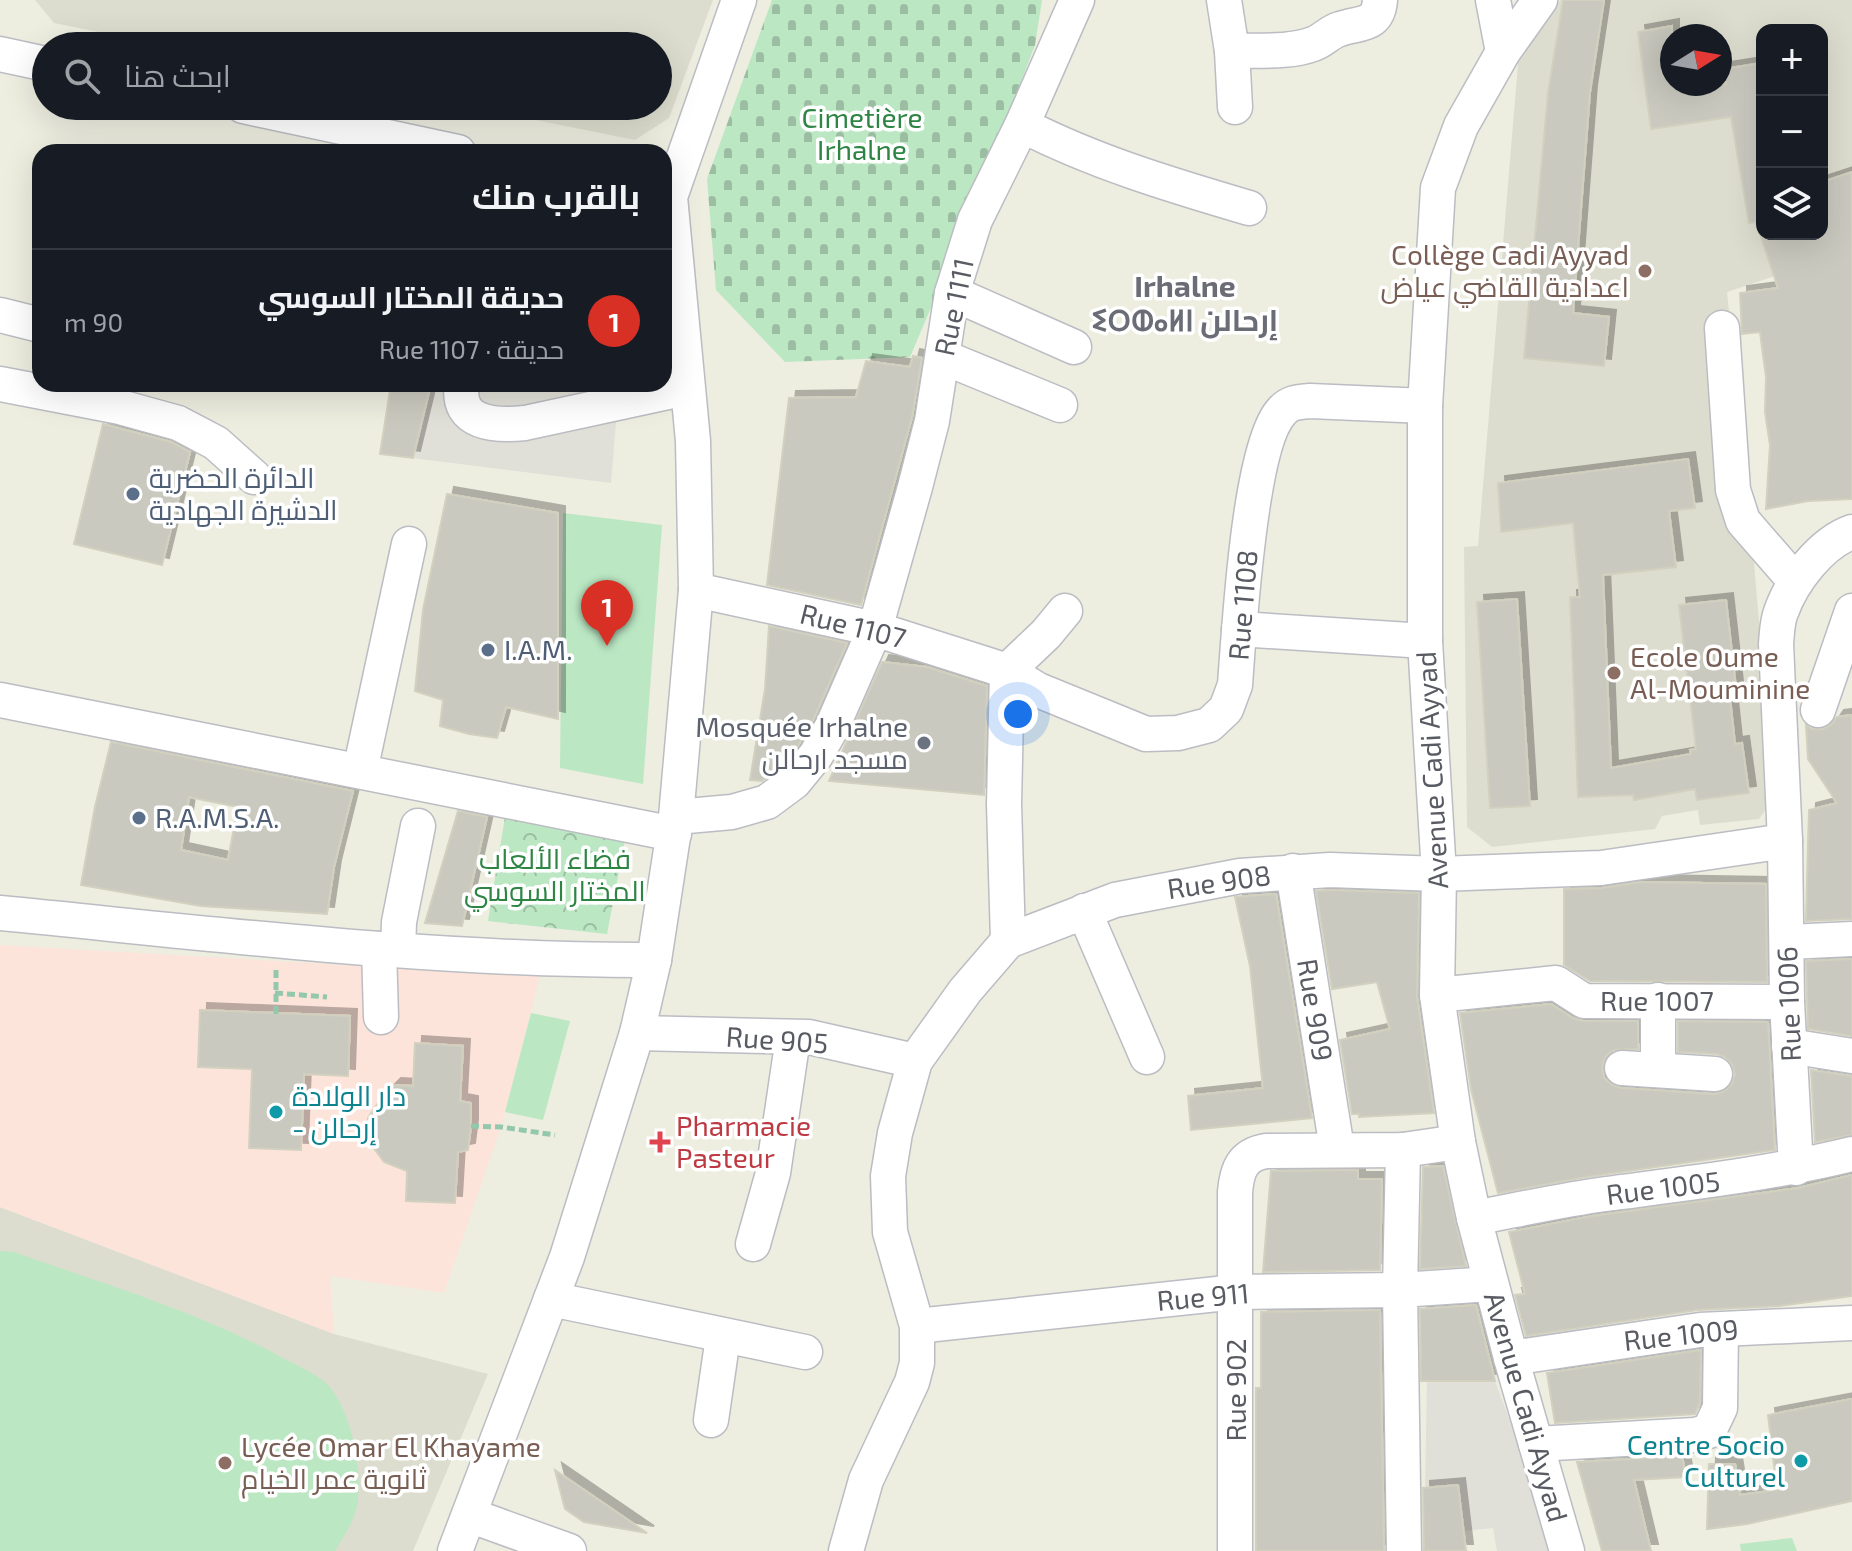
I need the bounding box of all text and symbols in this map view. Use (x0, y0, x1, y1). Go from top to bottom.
north arrow (1660, 24, 1732, 96)
map controls (1756, 24, 1828, 240)
button: + (1756, 24, 1828, 96)
search box (32, 32, 672, 120)
icon: search (60, 54, 104, 98)
text: ابحث هنا (124, 57, 231, 93)
button: − (1756, 96, 1828, 168)
park label: Cimetière Irhalne (801, 100, 923, 166)
button: layers (1756, 168, 1828, 240)
text: بالقرب منك (472, 175, 640, 216)
place label: Collège Cadi Ayyad اعدادية القاضي عياض (1380, 237, 1629, 308)
street label: Rue 1111 (926, 255, 980, 359)
marker: Collège Cadi Ayyad اعدادية القاضي عياض (1636, 262, 1654, 280)
district label: Irhalne ⵉⵔⵀⴰⵍⵏ إرحالن (1092, 267, 1278, 341)
text: حديقة المختار السوسي (258, 278, 564, 314)
text: 90 m (64, 306, 123, 337)
text: 1 (608, 306, 620, 337)
text: حديقة · Rue 1107 (379, 333, 564, 364)
place label: الدائرة الحضرية الدشيرة الجهادية (149, 460, 338, 527)
marker: الدائرة الحضرية الدشيرة الجهادية (124, 485, 142, 503)
street label: Rue 1108 (1220, 548, 1264, 662)
pin: 1 (581, 580, 633, 646)
street label: Rue 1107 (797, 595, 910, 655)
place label: I.A.M. (504, 632, 573, 666)
place label: Ecole Oume Al-Mouminine (1630, 639, 1810, 705)
marker: I.A.M. (479, 641, 497, 659)
street label: Avenue Cadi Ayyad (1408, 650, 1454, 890)
marker: Ecole Oume Al-Mouminine (1605, 664, 1623, 682)
your location (998, 694, 1038, 734)
place label: Mosquée Irhalne مسجد ارحالن (695, 709, 908, 776)
marker: Mosquée Irhalne مسجد ارحالن (915, 734, 933, 752)
place label: R.A.M.S.A. (155, 800, 279, 834)
marker: R.A.M.S.A. (130, 809, 148, 827)
park label: فضاء الألعاب المختار السوسي (464, 841, 646, 912)
street label: Rue 908 (1165, 857, 1273, 905)
street label: Rue 1006 (1769, 946, 1807, 1062)
street label: Rue 909 (1291, 956, 1341, 1064)
street label: Rue 1007 (1600, 983, 1714, 1017)
street label: Rue 905 (725, 1018, 829, 1060)
place label: دار الولادة - إرحالن (292, 1078, 406, 1146)
marker: دار الولادة - إرحالن (267, 1103, 285, 1121)
place label: Pharmacie Pasteur (676, 1108, 811, 1174)
marker: Pharmacie Pasteur (651, 1133, 669, 1151)
street label: Rue 1005 (1604, 1163, 1722, 1211)
street label: Rue 911 (1155, 1275, 1251, 1317)
street label: Avenue Cadi Ayyad (1478, 1288, 1576, 1526)
street label: Rue 1009 (1622, 1311, 1740, 1357)
street label: Rue 902 (1218, 1338, 1252, 1442)
place label: Centre Socio Culturel (1627, 1427, 1786, 1493)
place label: Lycée Omar El Khayame ثانوية عمر الخيام (241, 1429, 541, 1499)
marker: Centre Socio Culturel (1792, 1452, 1810, 1470)
marker: Lycée Omar El Khayame ثانوية عمر الخيام (216, 1454, 234, 1472)

